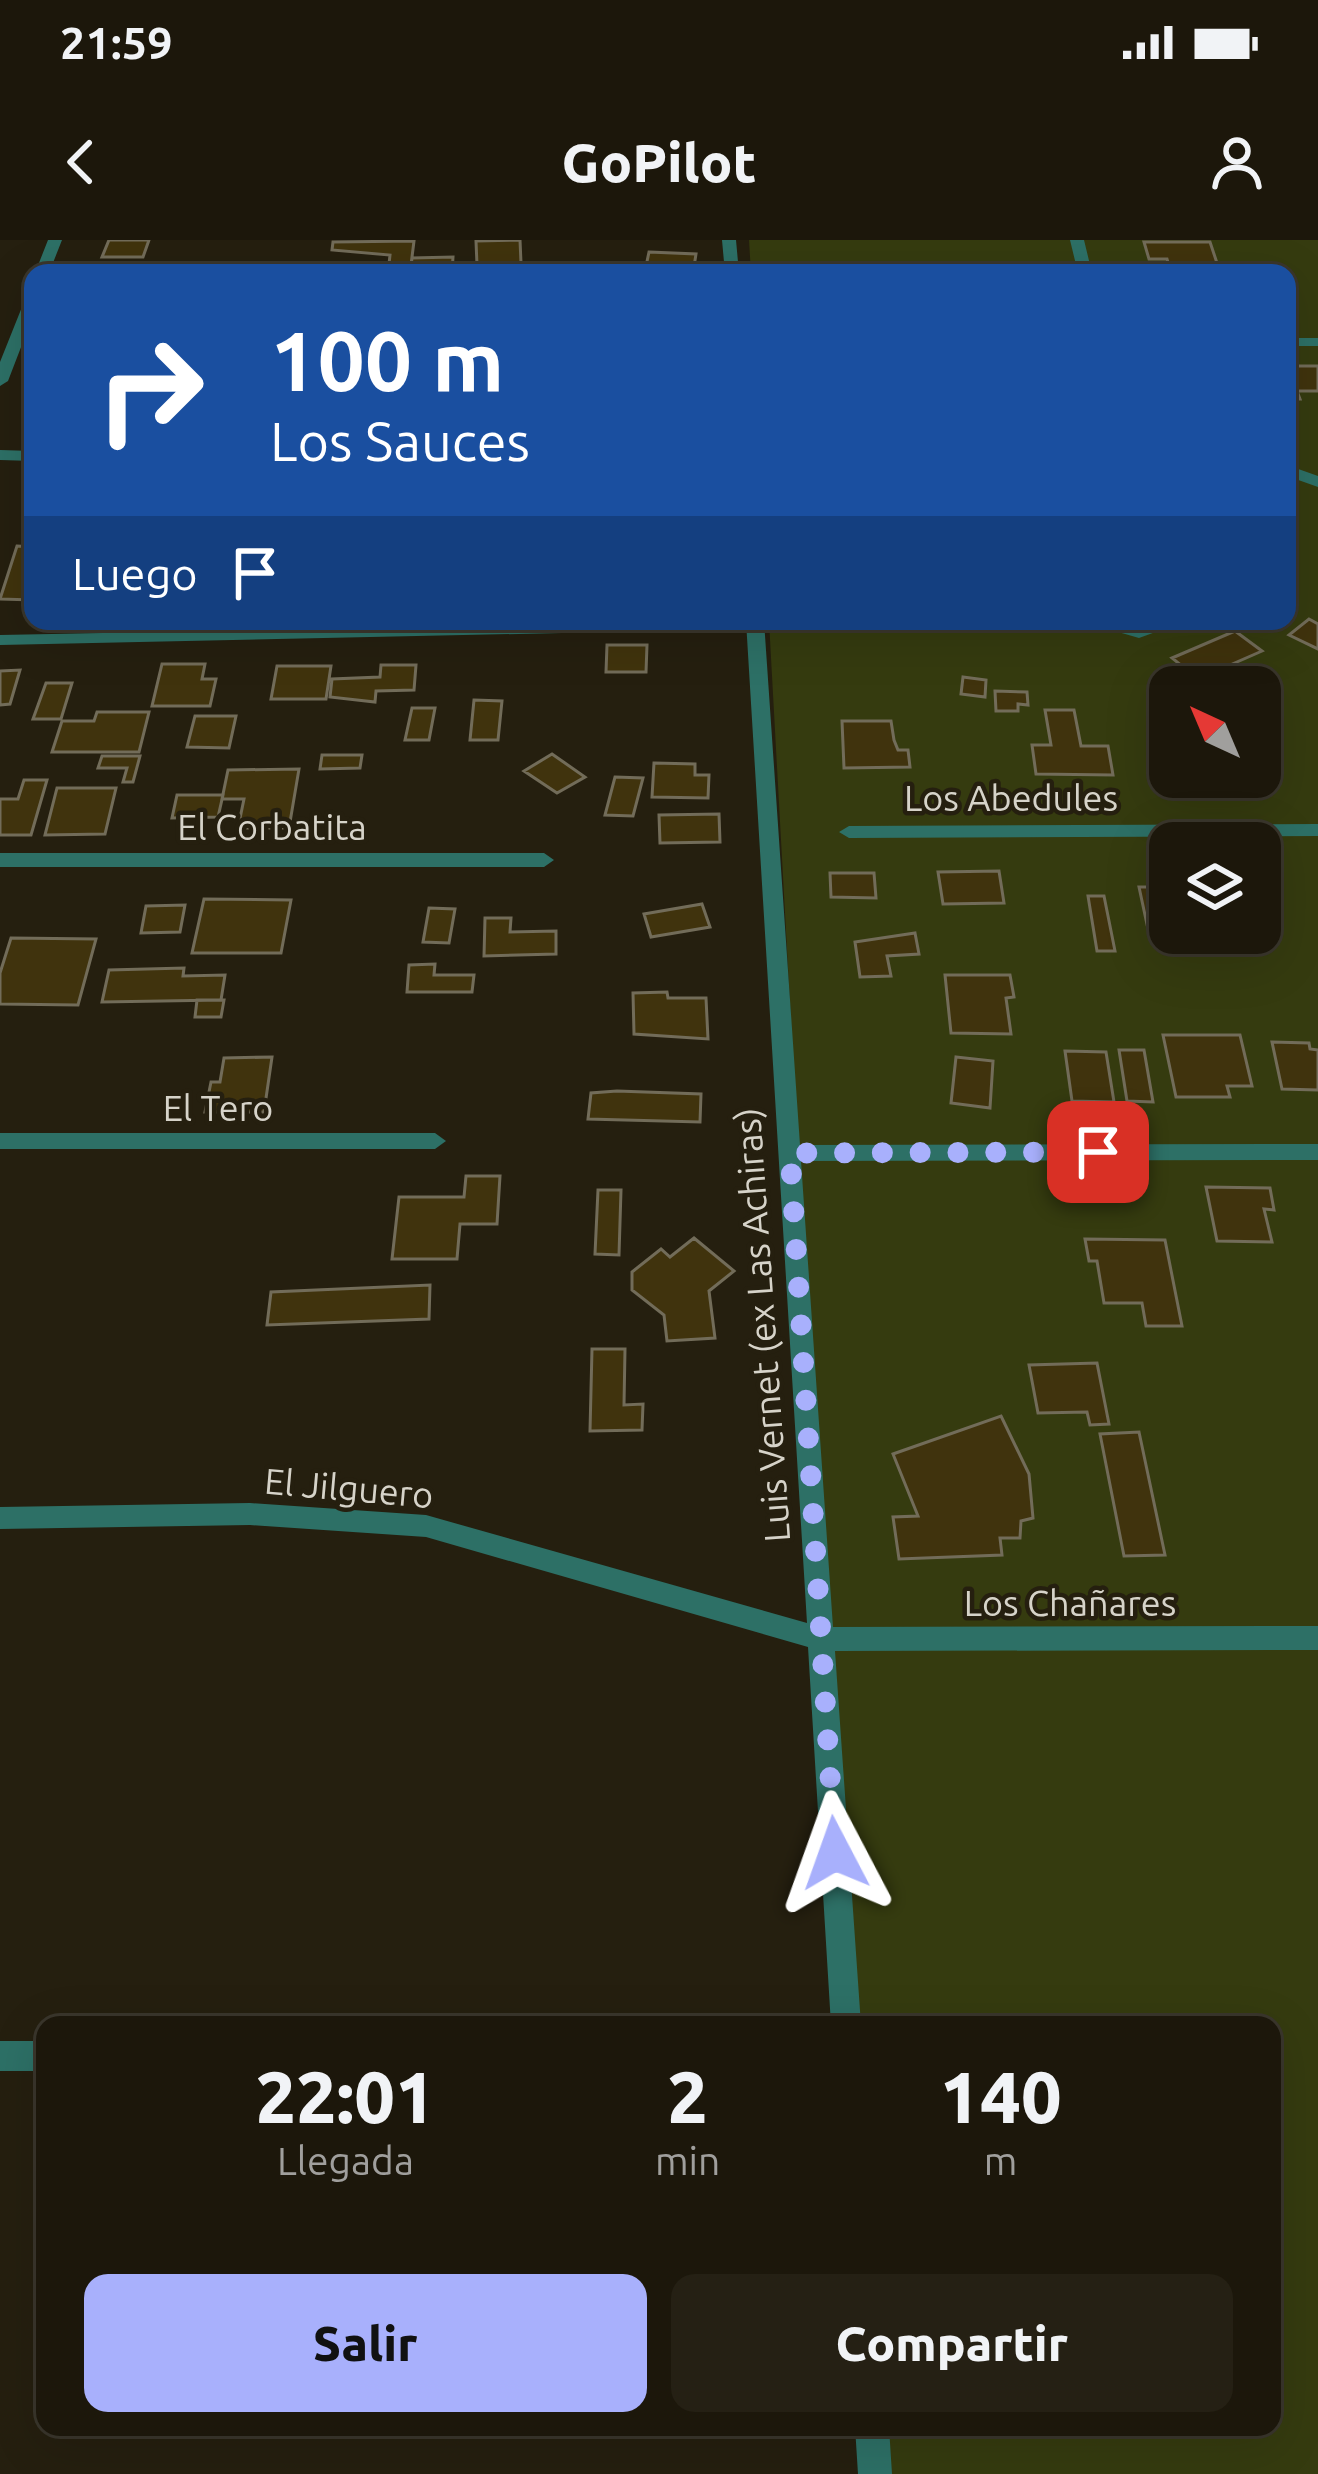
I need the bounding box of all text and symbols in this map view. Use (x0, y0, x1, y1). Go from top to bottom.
text: 21:59 (60, 17, 173, 68)
icon: back (48, 129, 114, 195)
icon: person (1204, 129, 1270, 195)
text: GoPilot (562, 132, 756, 192)
icon: right (72, 312, 228, 468)
text: 100 m (270, 313, 504, 407)
text: Los Sauces (270, 411, 530, 471)
icon: arrive (222, 540, 288, 606)
text: Luego (72, 548, 198, 599)
north arrow (1149, 666, 1281, 798)
map controls (1149, 666, 1281, 954)
street label: Los Abedules (904, 777, 1118, 818)
street label: El Corbatita (177, 806, 367, 847)
button: layers (1149, 822, 1281, 954)
street label: El Tero (163, 1087, 273, 1128)
pin (1047, 1101, 1149, 1203)
street label: Luis Vernet (ex Las Achiras) (726, 1106, 797, 1544)
icon: arrive (1065, 1119, 1131, 1185)
street label: El Jilguero (263, 1460, 435, 1515)
street label: Los Chañares (964, 1582, 1176, 1623)
position arrow (772, 1790, 898, 1916)
text: 22:01 (255, 2056, 436, 2137)
text: 2 (667, 2056, 708, 2137)
text: 140 (940, 2056, 1062, 2137)
text: Llegada (277, 2139, 414, 2182)
text: min (655, 2139, 720, 2182)
text: m (984, 2139, 1017, 2182)
button: Salir (84, 2274, 647, 2412)
button: Compartir (671, 2274, 1233, 2412)

